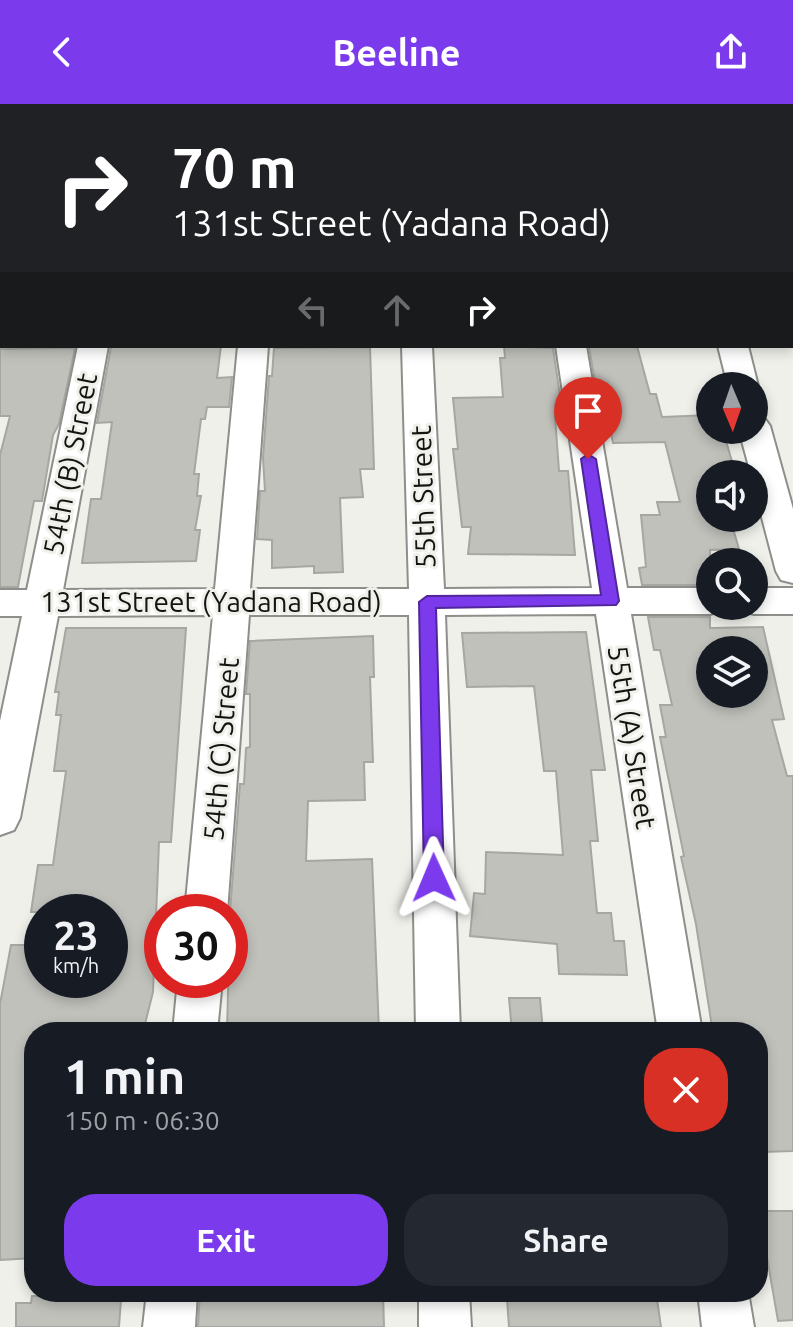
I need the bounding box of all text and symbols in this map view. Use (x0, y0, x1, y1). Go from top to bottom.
icon: back (40, 30, 84, 74)
icon: share (709, 30, 753, 74)
text: Beeline (332, 32, 461, 73)
icon: right (40, 136, 144, 240)
text: 70 m (172, 136, 297, 199)
text: 131st Street (Yadana Road) (172, 202, 611, 243)
icon: left (291, 288, 335, 332)
icon: ahead (375, 288, 419, 332)
icon: right (459, 288, 503, 332)
street label: 54th (B) Street (37, 370, 103, 558)
north arrow (696, 372, 768, 444)
map controls (696, 372, 768, 708)
pin (554, 377, 622, 459)
icon: arrive (566, 389, 610, 433)
street label: 55th Street (405, 425, 440, 569)
button: sound (696, 460, 768, 532)
button: search (696, 548, 768, 620)
street label: 131st Street (Yadana Road) (40, 586, 382, 618)
button: layers (696, 636, 768, 708)
street label: 55th (A) Street (602, 643, 662, 831)
street label: 54th (C) Street (197, 656, 245, 842)
position arrow (392, 836, 476, 920)
speed limit sign: 30 (144, 894, 248, 998)
text: 23 (53, 913, 99, 958)
text: km/h (53, 954, 99, 977)
button: close (644, 1048, 728, 1132)
text: 1 min (64, 1049, 185, 1103)
text: 150 m · 06:30 (64, 1106, 220, 1135)
button: Exit (64, 1194, 388, 1286)
button: Share (404, 1194, 728, 1286)

